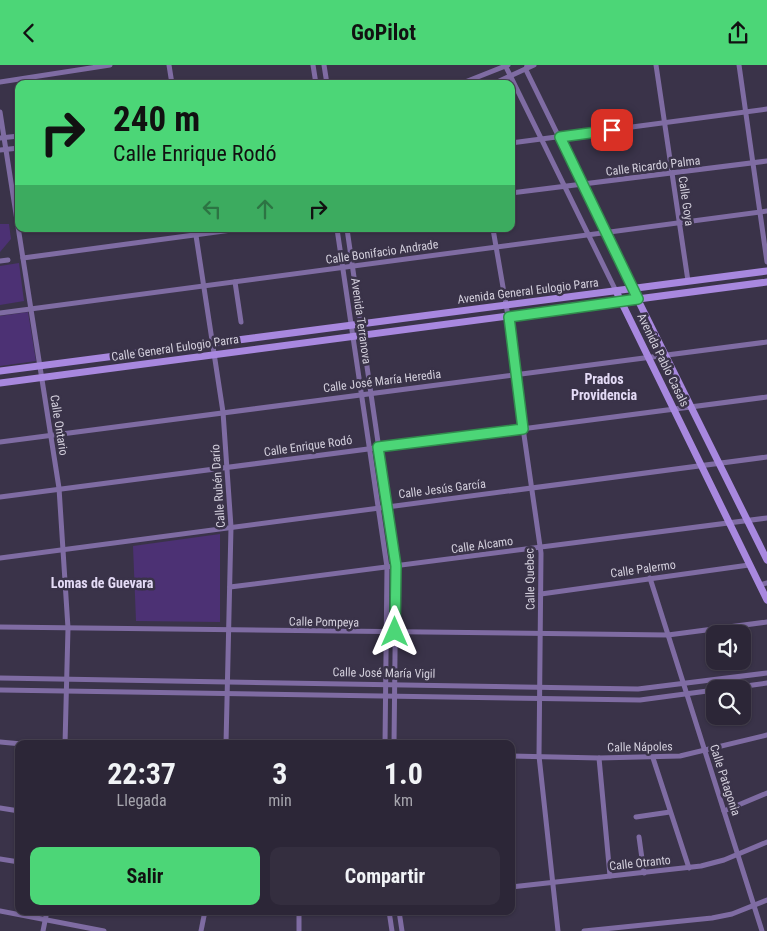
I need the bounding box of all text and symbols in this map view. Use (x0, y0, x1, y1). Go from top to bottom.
icon: back (15, 19, 43, 47)
icon: share (724, 19, 752, 47)
text: GoPilot (351, 20, 416, 45)
text: 240 m (113, 99, 200, 140)
icon: right (30, 100, 95, 165)
pin (591, 109, 633, 151)
icon: arrive (598, 116, 626, 144)
text: Calle Enrique Rodó (113, 141, 277, 166)
street label: Calle Ricardo Palma (605, 153, 701, 179)
street label: Calle Goya (676, 175, 696, 227)
icon: left (198, 195, 226, 223)
icon: ahead (251, 195, 279, 223)
icon: right (304, 195, 332, 223)
street label: Calle Bonifacio Andrade (325, 237, 440, 267)
street label: Avenida General Eulogio Parra (457, 275, 600, 307)
street label: Avenida Terranova (348, 277, 374, 365)
street label: Avenida Pablo Casals (634, 311, 692, 409)
street label: Calle General Eulogio Parra (110, 332, 240, 364)
street label: Calle José María Heredia (322, 367, 442, 395)
district label: Prados Providencia (571, 371, 637, 403)
street label: Calle Ontario (47, 394, 71, 456)
street label: Calle Enrique Rodó (263, 433, 353, 459)
street label: Calle Rubén Darío (208, 444, 228, 528)
street label: Calle Jesús García (398, 477, 487, 501)
street label: Calle Alcamo (450, 534, 514, 556)
street label: Calle Quebec (522, 547, 538, 610)
street label: Calle Palermo (609, 557, 677, 581)
district label: Lomas de Guevara (51, 575, 154, 591)
position arrow (368, 605, 420, 657)
street label: Calle Pompeya (289, 614, 359, 630)
map controls (706, 625, 751, 725)
button: sound (706, 625, 751, 670)
street label: Calle José María Vigil (332, 665, 436, 681)
button: search (706, 680, 751, 725)
street label: Calle Nápoles (607, 739, 673, 755)
street label: Calle Patagonia (707, 742, 743, 818)
text: 22:37 (107, 756, 176, 791)
text: 3 (272, 756, 287, 791)
text: 1.0 (384, 756, 423, 791)
text: Llegada (117, 791, 167, 810)
text: min (268, 791, 292, 810)
text: km (394, 791, 413, 810)
button: Salir (30, 847, 260, 905)
button: Compartir (270, 847, 500, 905)
street label: Calle Otranto (609, 853, 671, 873)

